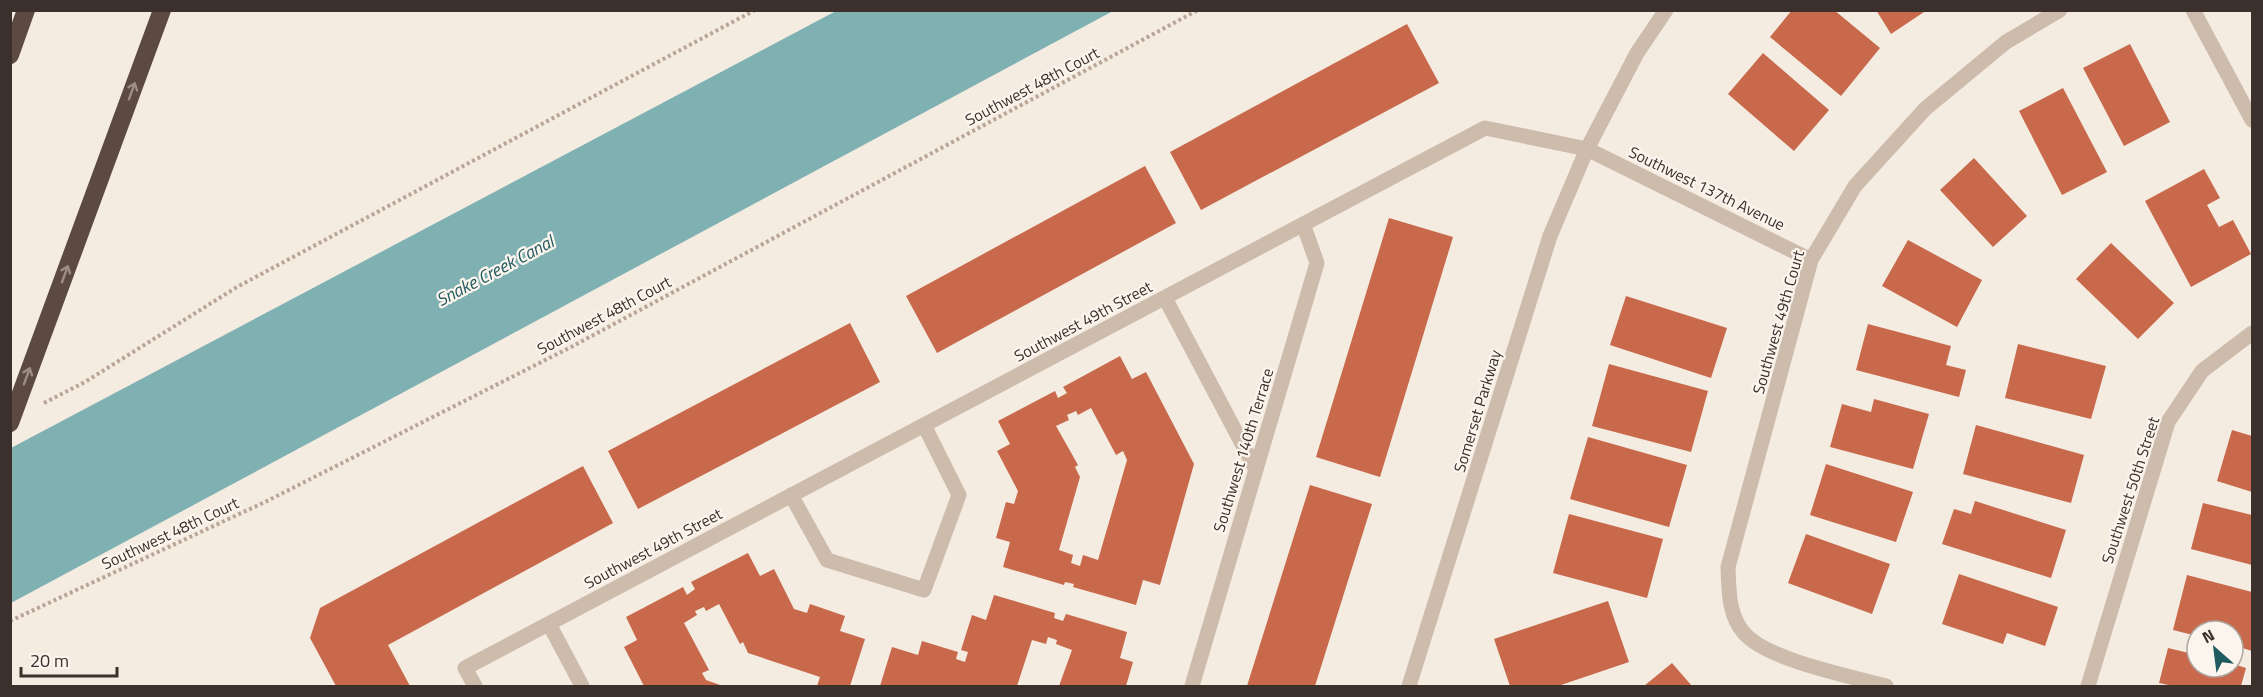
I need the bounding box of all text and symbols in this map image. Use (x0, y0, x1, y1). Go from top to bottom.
street label: Southwest 48th Court (961, 40, 1104, 132)
one-way arrow (128, 83, 139, 101)
street label: Southwest 137th Avenue (1625, 140, 1789, 236)
water label: Snake Creek Canal (431, 227, 560, 313)
street label: Southwest 49th Court (1746, 247, 1810, 397)
one-way arrow (60, 265, 71, 284)
street label: Southwest 48th Court (533, 269, 676, 361)
street label: Southwest 49th Street (1010, 274, 1157, 368)
street label: Somerset Parkway (1447, 346, 1507, 475)
street label: Southwest 140th Terrace (1207, 365, 1279, 535)
one-way arrow (23, 367, 34, 386)
street label: Southwest 50th Street (2095, 413, 2165, 567)
street label: Southwest 48th Court (97, 491, 243, 575)
street label: Southwest 49th Street (580, 501, 727, 595)
north arrow (2185, 619, 2245, 679)
text: N (2197, 623, 2218, 649)
scale bar (21, 640, 117, 678)
text: 20 m (30, 647, 69, 674)

